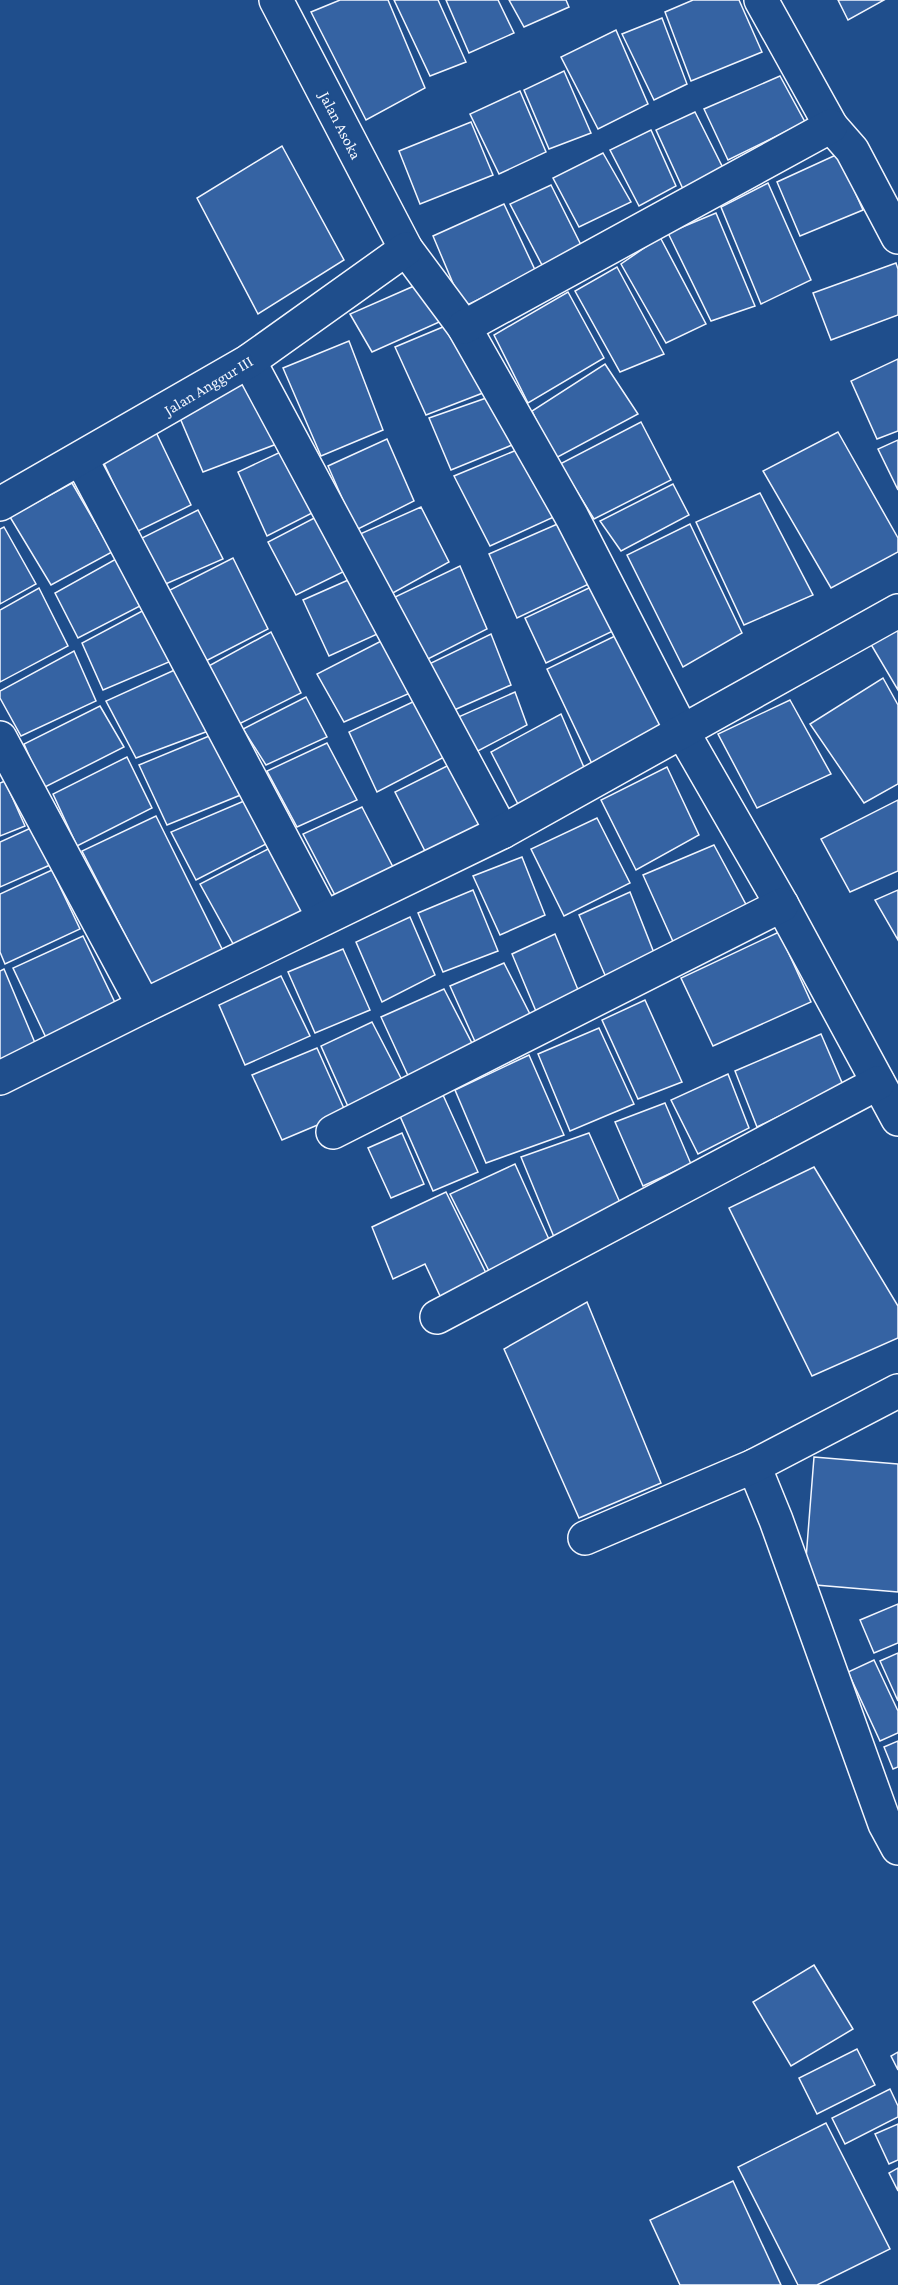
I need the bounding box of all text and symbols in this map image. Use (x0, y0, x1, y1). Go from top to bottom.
street label: Jalan Asoka (314, 87, 365, 163)
street label: Jalan Anggur III (159, 352, 256, 420)

